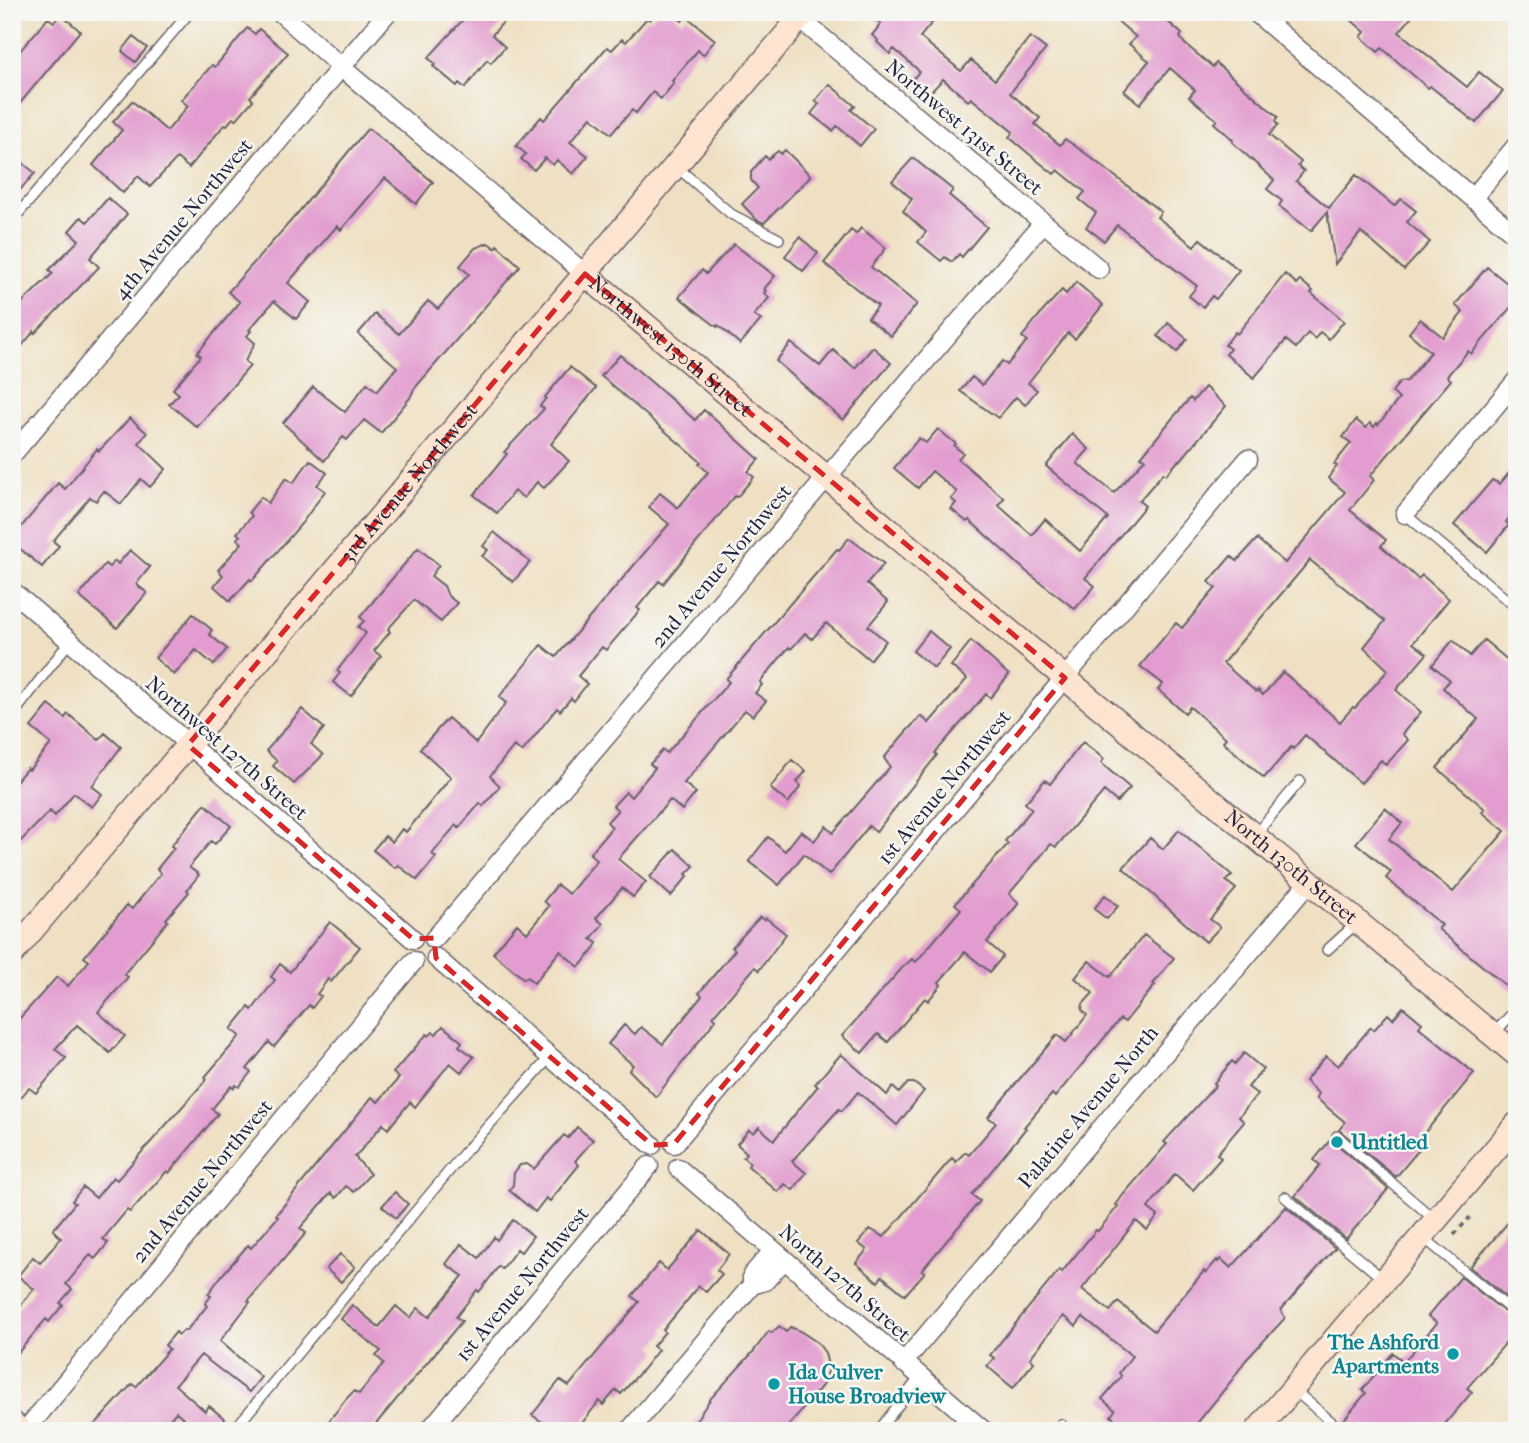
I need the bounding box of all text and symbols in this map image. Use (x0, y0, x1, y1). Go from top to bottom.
street label: Northwest 131st Street (880, 54, 1048, 200)
street label: 4th Avenue Northwest (108, 133, 258, 305)
street label: Northwest 130th Street (584, 270, 758, 422)
street label: 3rd Avenue Northwest (335, 398, 483, 567)
street label: 2nd Avenue Northwest (646, 479, 797, 653)
street label: Northwest 127th Street (141, 671, 313, 825)
street label: 1st Avenue Northwest (872, 704, 1016, 869)
street label: North 130th Street (1220, 804, 1363, 929)
street label: Palatine Avenue North (1013, 1021, 1163, 1193)
street label: 2nd Avenue Northwest (127, 1094, 278, 1268)
place label: Untitled (1350, 1130, 1428, 1154)
marker: Untitled (1329, 1134, 1345, 1150)
street label: 1st Avenue Northwest (450, 1201, 594, 1366)
street label: North 127th Street (774, 1219, 916, 1347)
place label: The Ashford Apartments (1327, 1330, 1440, 1378)
marker: The Ashford Apartments (1445, 1346, 1461, 1362)
place label: Ida Culver House Broadview (788, 1360, 947, 1408)
marker: Ida Culver House Broadview (766, 1376, 782, 1392)

